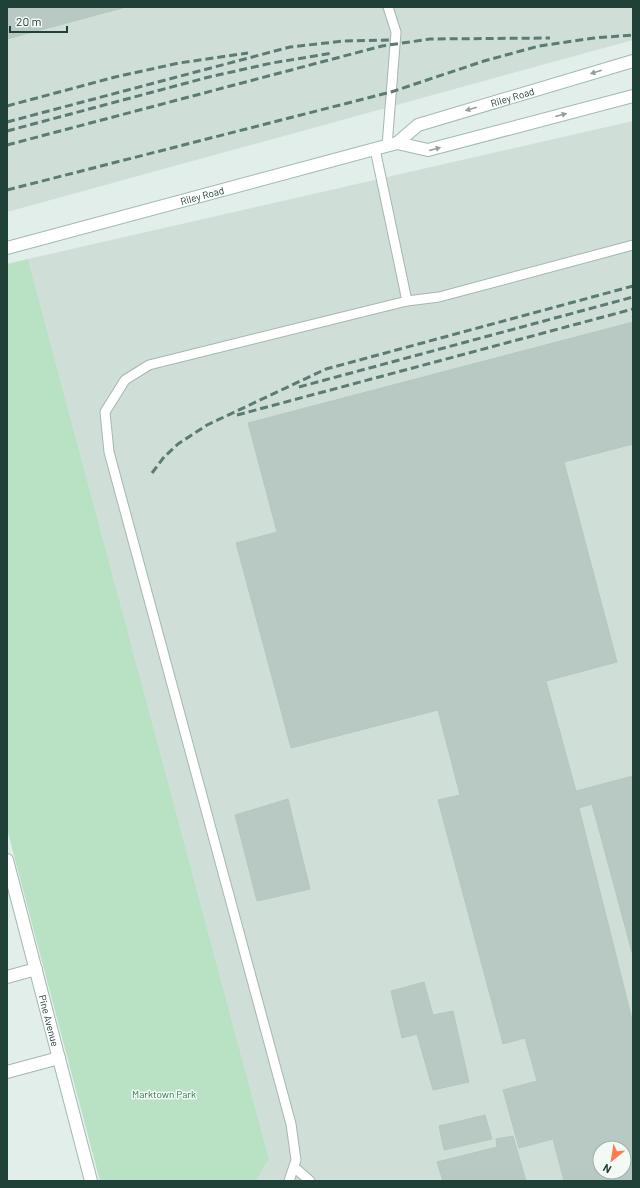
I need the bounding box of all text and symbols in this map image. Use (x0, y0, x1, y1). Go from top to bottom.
scale bar (10, 8, 67, 34)
text: 20 m (16, 14, 42, 28)
one-way arrow (589, 69, 601, 75)
street label: Riley Road (489, 85, 536, 109)
one-way arrow (465, 106, 477, 112)
one-way arrow (554, 112, 567, 118)
one-way arrow (429, 145, 441, 151)
street label: Riley Road (179, 184, 225, 207)
street label: Pine Avenue (37, 993, 62, 1048)
park label: Marktown Park (132, 1088, 196, 1100)
north arrow (592, 1140, 632, 1180)
text: N (600, 1162, 613, 1177)

